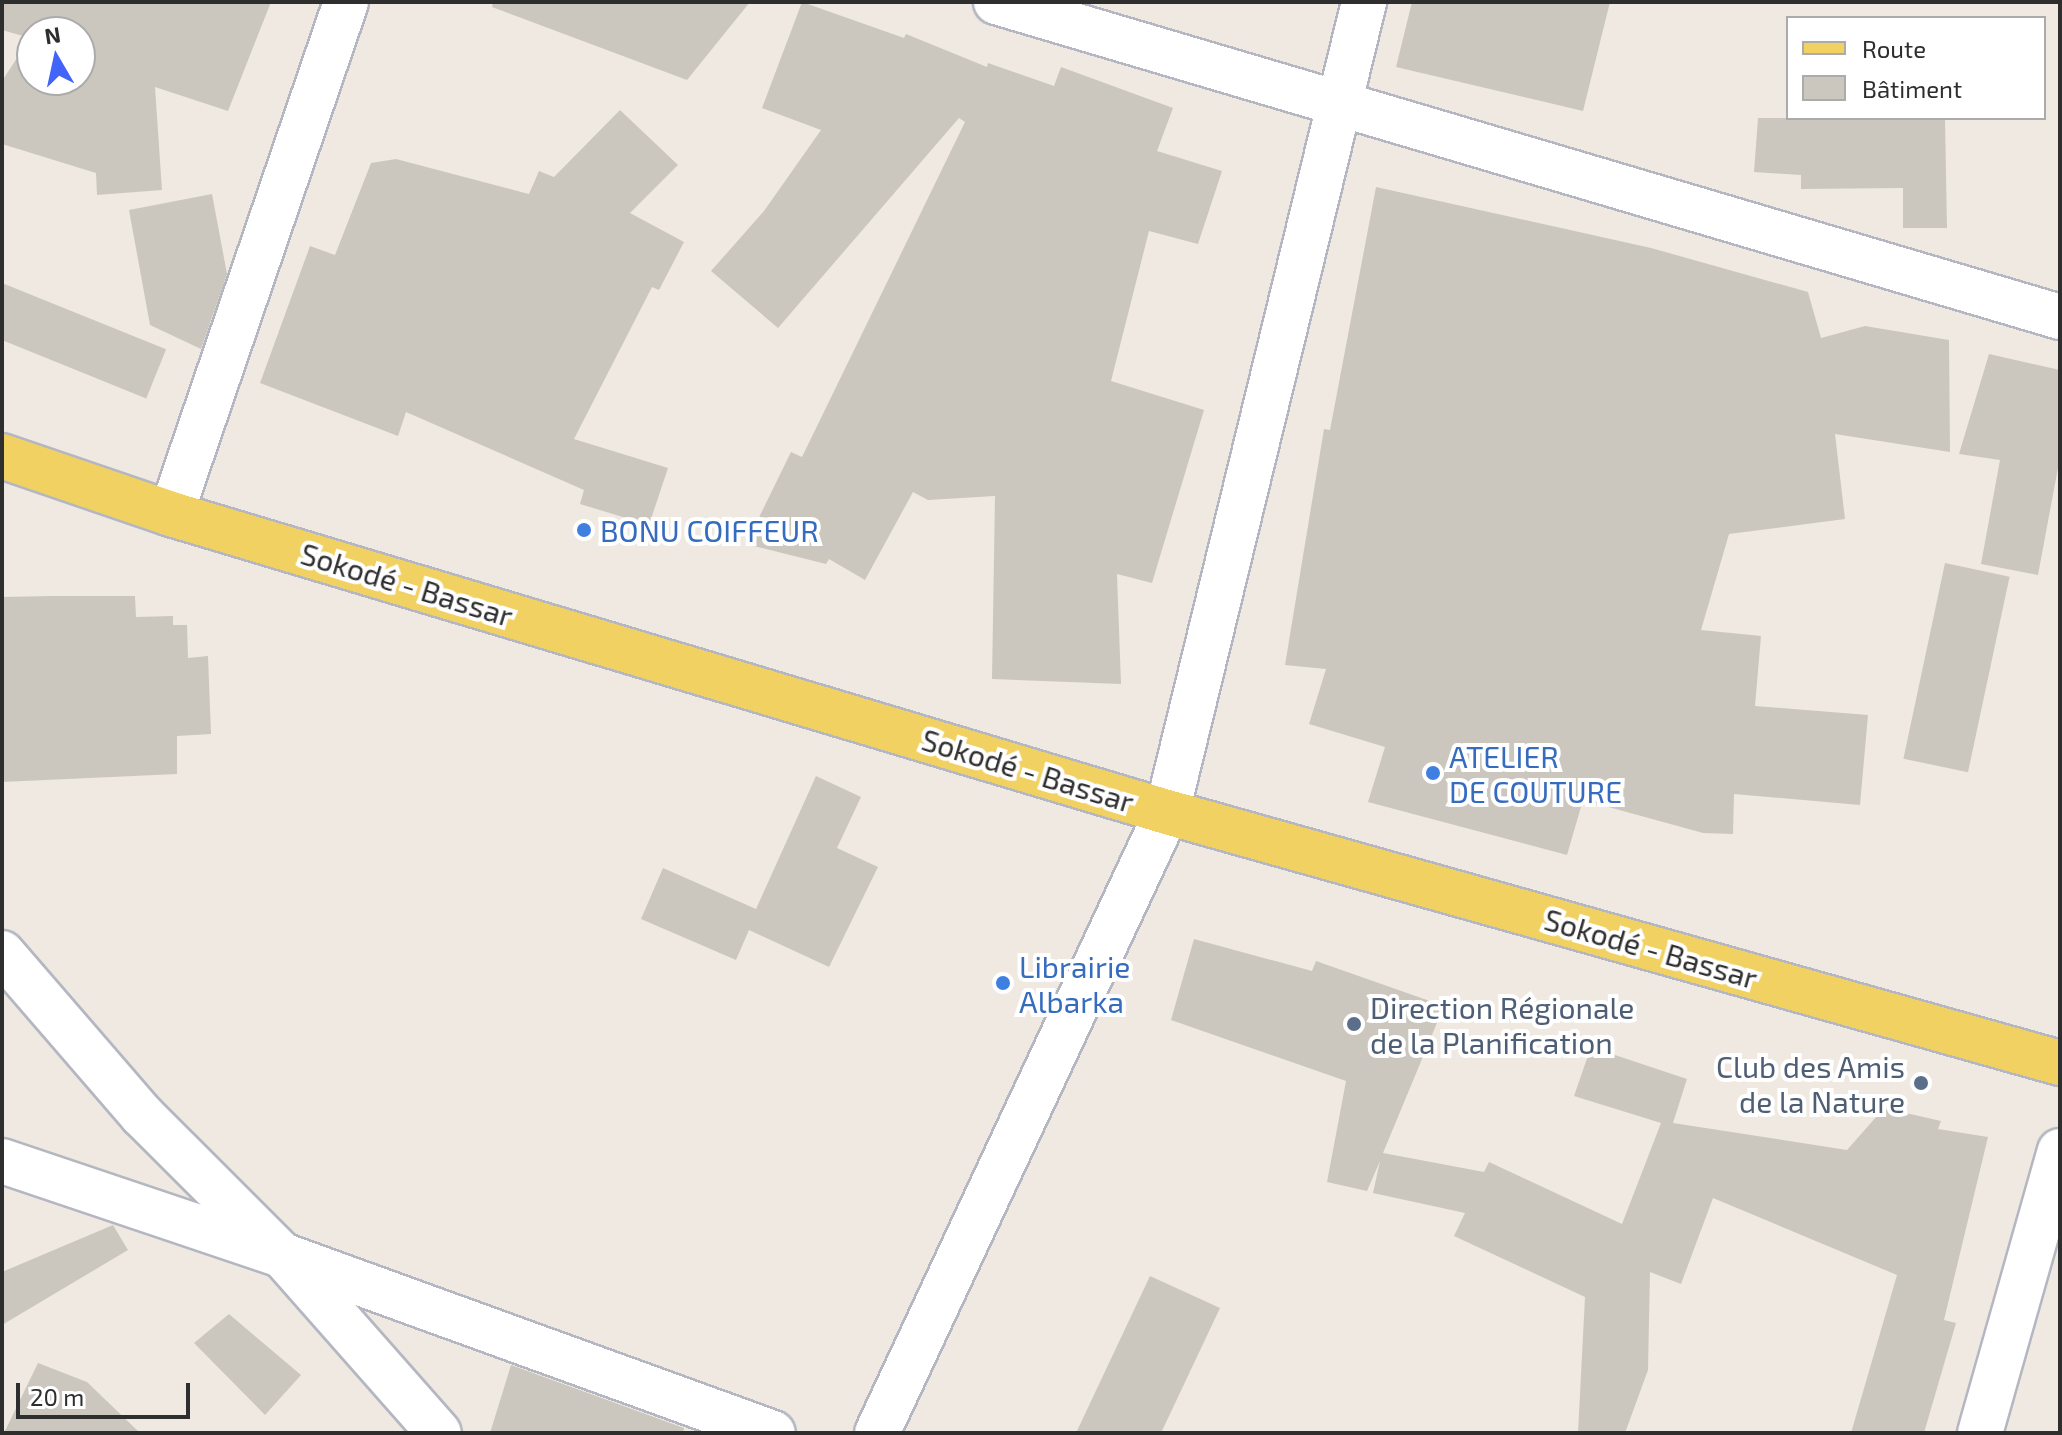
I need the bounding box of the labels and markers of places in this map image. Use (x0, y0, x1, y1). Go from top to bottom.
place label: BONU COIFFEUR (600, 512, 819, 548)
marker: BONU COIFFEUR (575, 521, 593, 539)
place label: ATELIER DE COUTURE (1449, 738, 1622, 808)
marker: ATELIER DE COUTURE (1424, 764, 1442, 782)
place label: Librairie Albarka (1019, 948, 1130, 1018)
marker: Librairie Albarka (994, 974, 1012, 992)
place label: Direction Régionale de la Planification (1370, 989, 1634, 1060)
marker: Direction Régionale de la Planification (1345, 1015, 1363, 1033)
place label: Club des Amis de la Nature (1715, 1048, 1905, 1118)
marker: Club des Amis de la Nature (1912, 1074, 1930, 1092)

